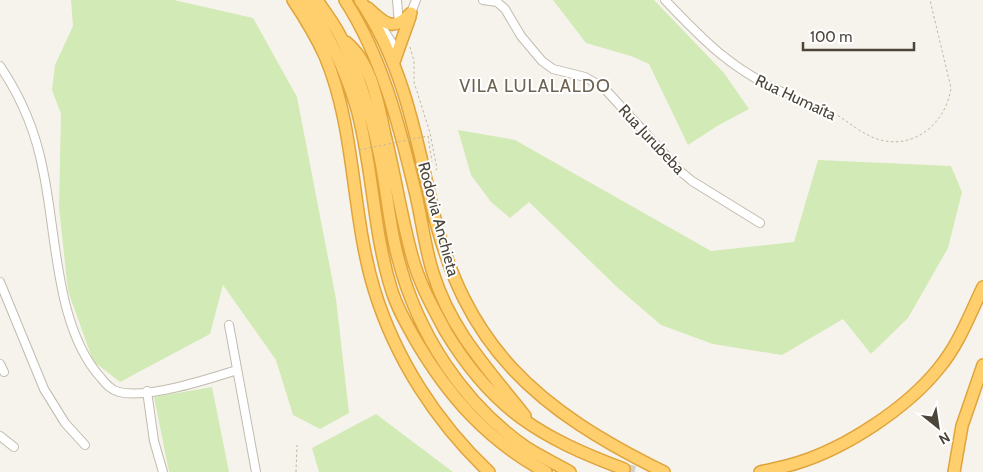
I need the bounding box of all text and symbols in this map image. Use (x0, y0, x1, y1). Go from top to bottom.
scale bar (803, 20, 914, 52)
text: 100 m (810, 28, 852, 46)
street label: Rua Humaíta (752, 70, 839, 125)
district label: VILA LULALALDO (459, 75, 611, 97)
street label: Rua Jurubeba (615, 101, 689, 178)
street label: Rodovia Anchieta (414, 160, 463, 279)
north arrow (913, 402, 963, 452)
text: N (936, 428, 953, 449)

